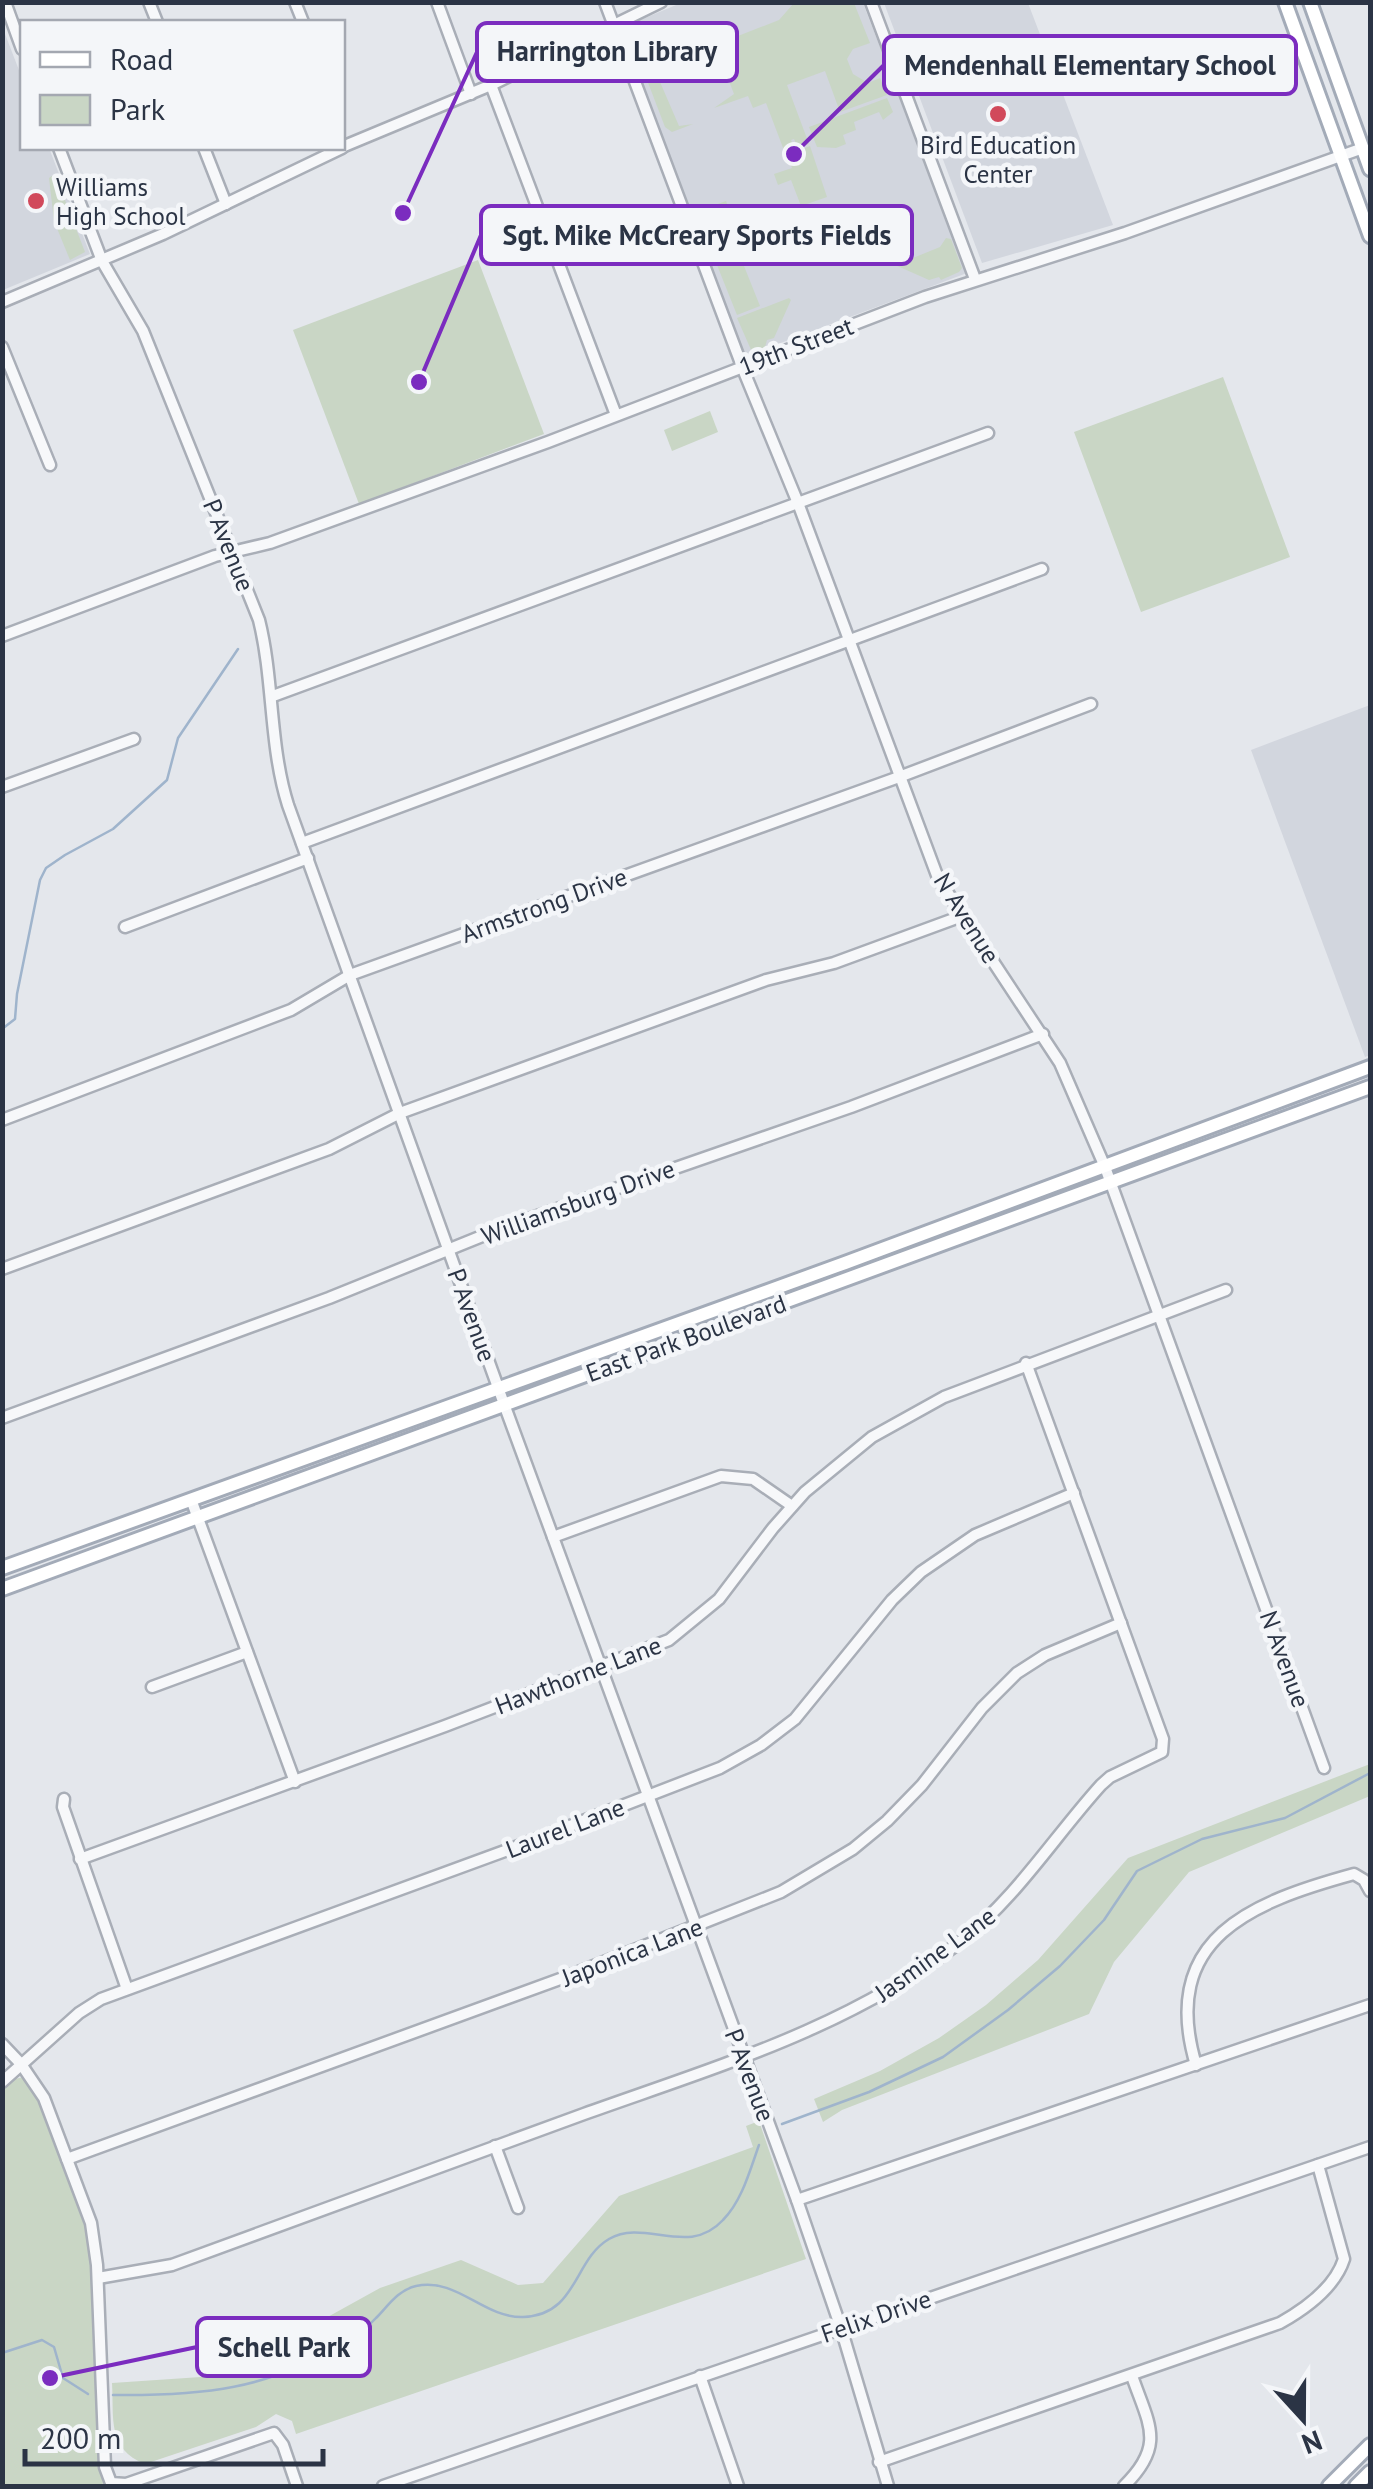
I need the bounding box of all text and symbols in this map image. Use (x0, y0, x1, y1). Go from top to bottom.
legend (20, 20, 345, 150)
callout: Harrington Library (477, 23, 737, 81)
text: Harrington Library (497, 32, 718, 69)
callout: Mendenhall Elementary School (884, 36, 1296, 94)
text: Road (110, 39, 174, 78)
text: Mendenhall Elementary School (904, 46, 1277, 83)
text: Park (110, 89, 166, 128)
marker: Bird Education Center (987, 103, 1009, 125)
place label: Bird Education Center (920, 129, 1076, 190)
place label: Williams High School (56, 171, 186, 232)
marker: Williams High School (25, 190, 47, 212)
callout: Sgt. Mike McCreary Sports Fields (481, 206, 912, 264)
text: Sgt. Mike McCreary Sports Fields (503, 216, 892, 253)
street label: 19th Street (734, 309, 858, 382)
street label: P Avenue (196, 494, 262, 596)
street label: Armstrong Drive (457, 860, 631, 950)
street label: N Avenue (927, 867, 1007, 969)
street label: Williamsburg Drive (477, 1152, 679, 1252)
street label: P Avenue (440, 1264, 504, 1366)
street label: East Park Boulevard (582, 1287, 790, 1389)
street label: N Avenue (1253, 1606, 1317, 1712)
street label: Hawthorne Lane (490, 1629, 666, 1721)
street label: Laurel Lane (501, 1791, 629, 1865)
street label: Jasmine Lane (868, 1899, 1002, 2009)
street label: Japonica Lane (556, 1910, 707, 1994)
street label: P Avenue (718, 2024, 782, 2126)
street label: Felix Drive (817, 2282, 935, 2350)
callout: Schell Park (197, 2318, 370, 2376)
text: Schell Park (218, 2328, 351, 2365)
north arrow (1253, 2369, 1353, 2469)
scale bar (25, 2404, 322, 2466)
text: 200 m (40, 2418, 121, 2457)
text: N (1297, 2422, 1327, 2463)

